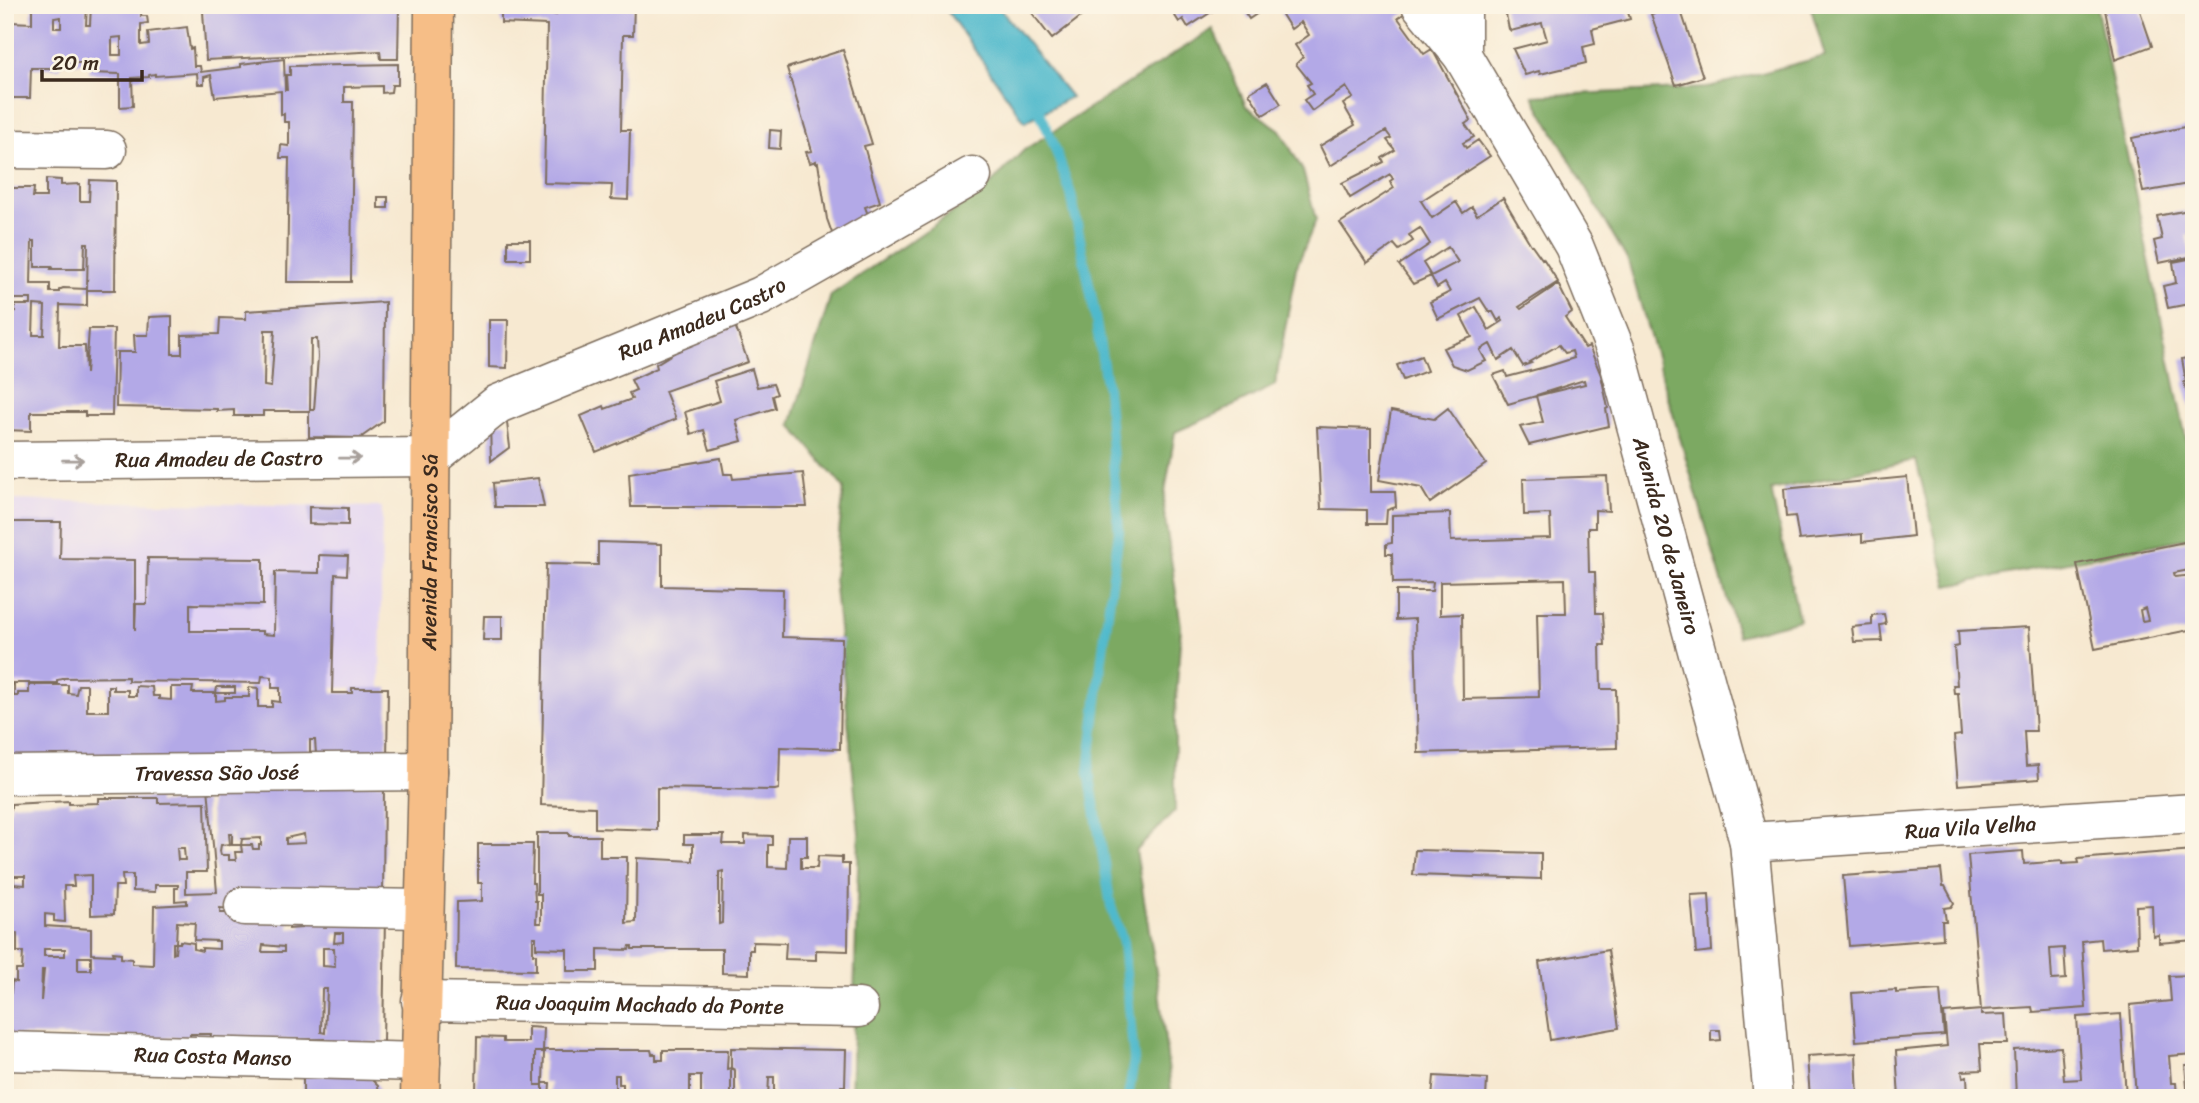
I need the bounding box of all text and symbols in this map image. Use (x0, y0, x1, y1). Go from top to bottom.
scale bar (42, 38, 142, 82)
text: 20 m (52, 44, 99, 82)
street label: Rua Amadeu Castro (612, 266, 794, 372)
street label: Avenida 20 de Janeiro (1621, 432, 1711, 639)
street label: Rua Amadeu de Castro (115, 439, 323, 479)
one-way arrow (338, 451, 361, 464)
one-way arrow (62, 453, 85, 467)
street label: Avenida Francisco Sá (410, 453, 449, 652)
street label: Travessa São José (134, 753, 300, 793)
street label: Rua Vila Velha (1904, 804, 2038, 851)
street label: Rua Joaquim Machado da Ponte (496, 983, 784, 1026)
street label: Rua Costa Manso (134, 1035, 292, 1078)

